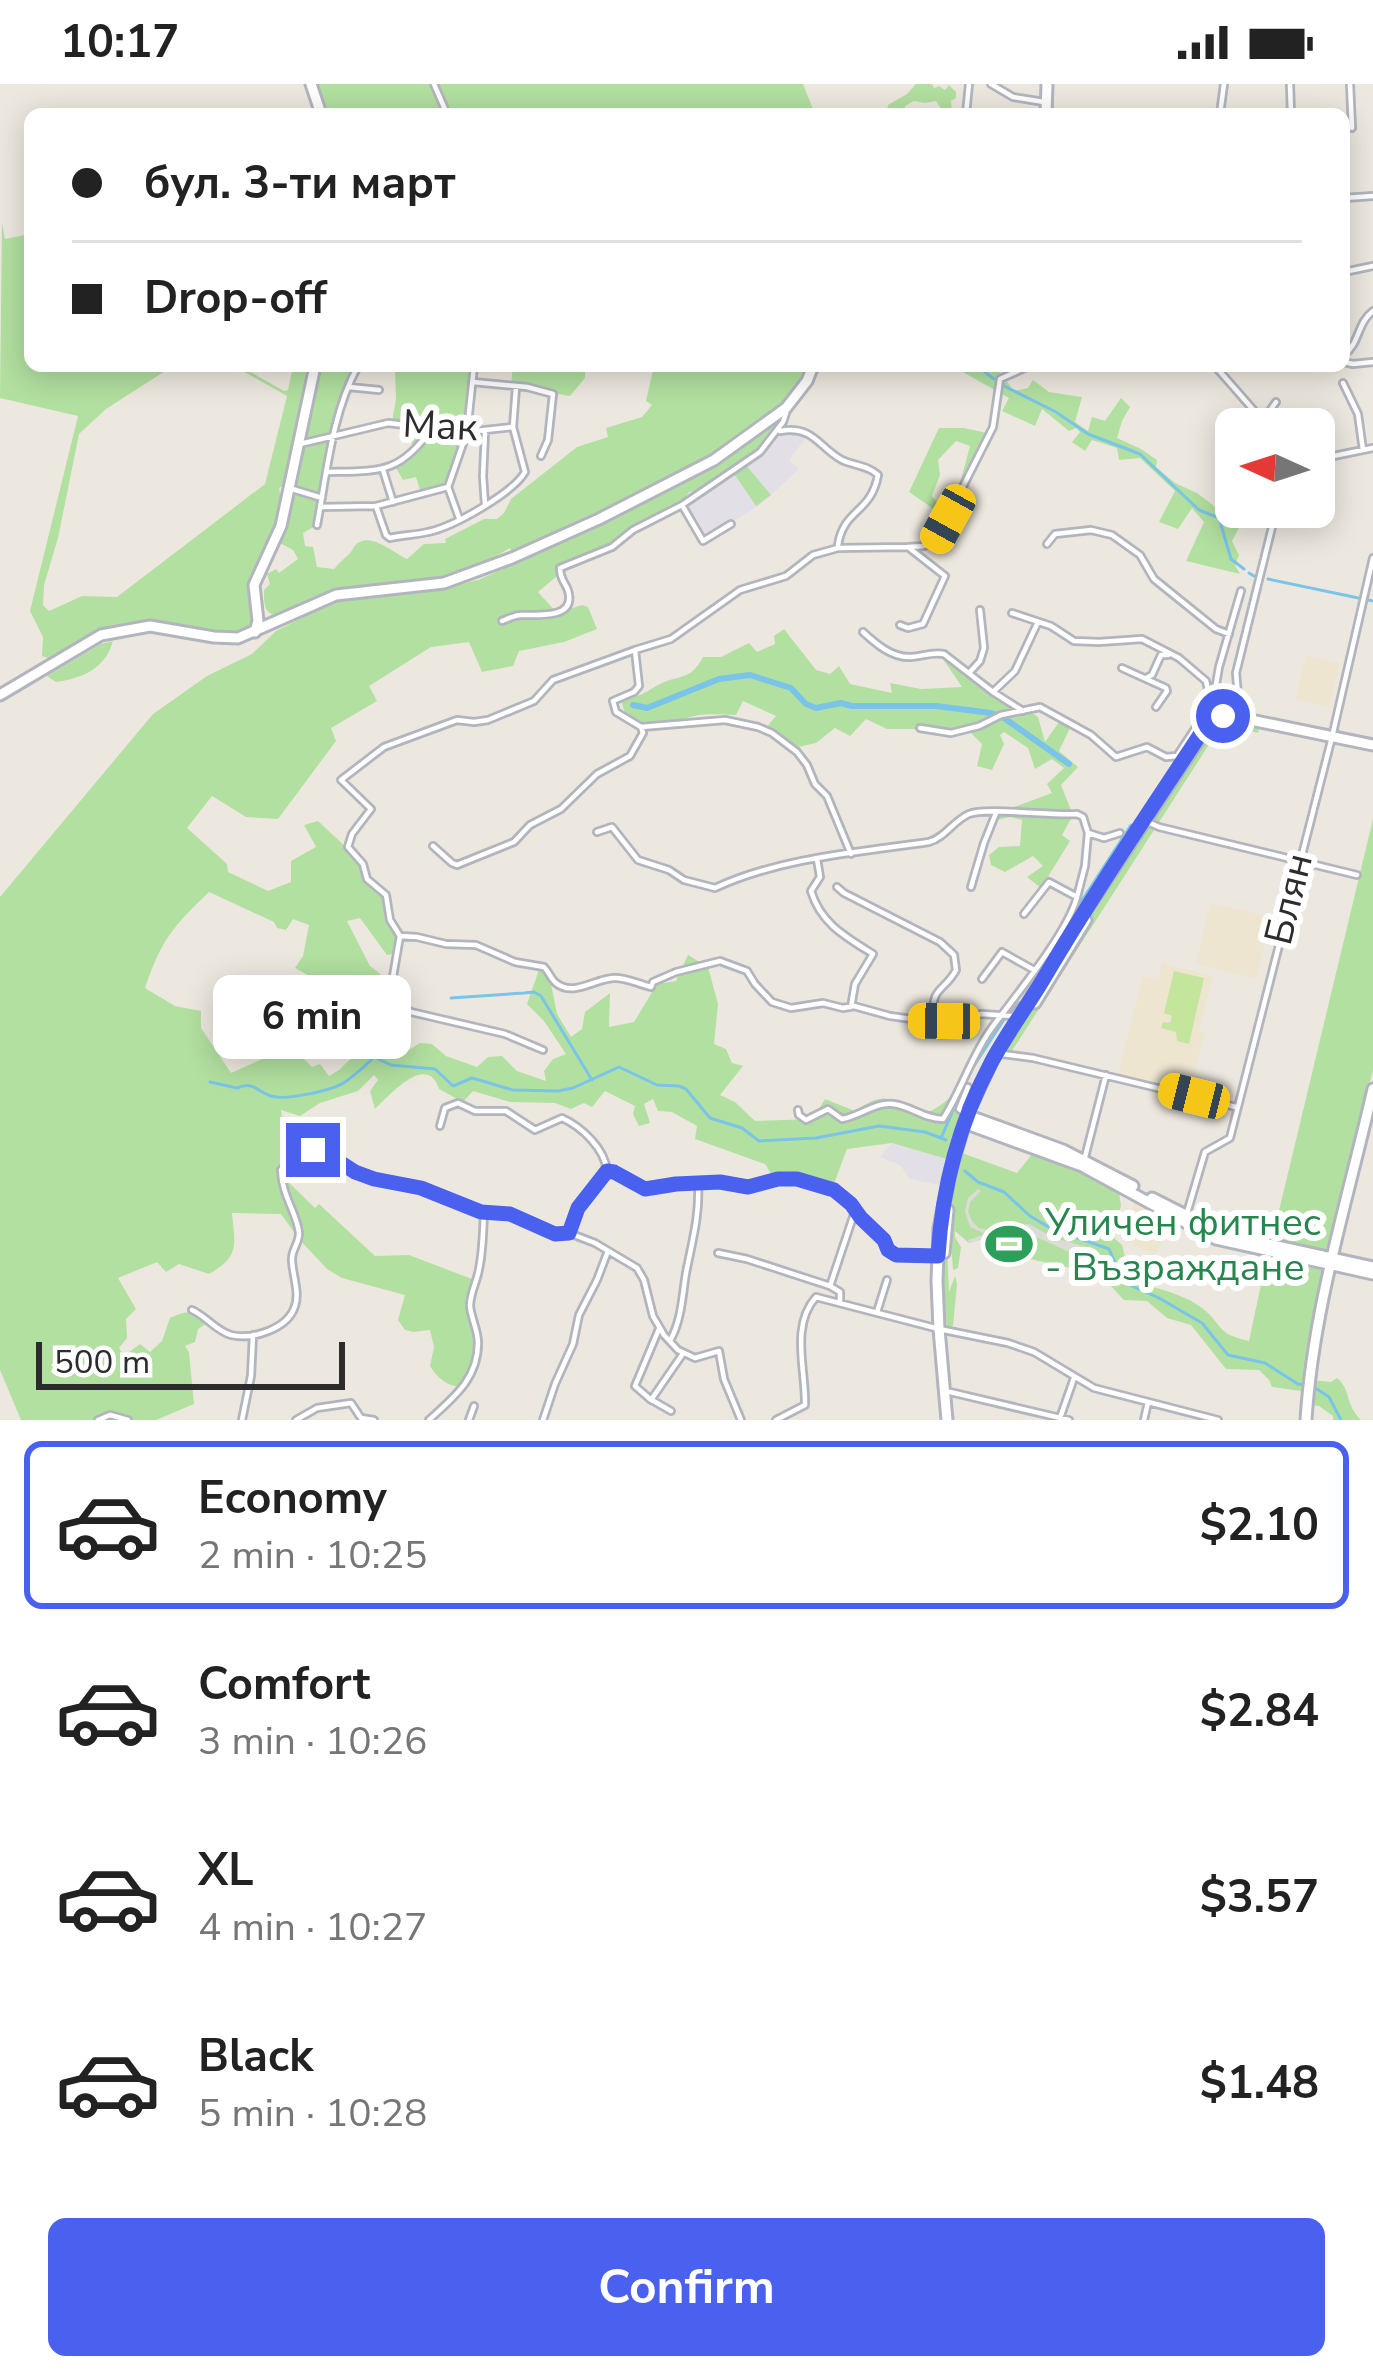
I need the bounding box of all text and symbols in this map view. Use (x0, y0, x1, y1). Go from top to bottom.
text: 10:17 (60, 12, 179, 73)
text: бул. 3-ти март (144, 153, 455, 214)
text: Drop-off (144, 268, 327, 329)
street label: Мак (401, 398, 479, 454)
north arrow (1215, 408, 1335, 528)
map controls (1215, 408, 1335, 528)
car (915, 479, 981, 559)
route start (1196, 689, 1250, 743)
street label: Блян (1252, 848, 1326, 950)
callout: 6 min (214, 976, 412, 1060)
text: 6 min (262, 990, 362, 1043)
car (908, 1002, 980, 1040)
car (1155, 1070, 1233, 1122)
route end (286, 1123, 340, 1177)
place label: Уличен фитнес - Възраждане (1044, 1196, 1321, 1294)
sports icon: Уличен фитнес - Възраждане (984, 1219, 1034, 1269)
scale bar (36, 1336, 345, 1389)
text: 500 m (54, 1340, 150, 1385)
text: Economy (198, 1468, 387, 1529)
icon: car (54, 1471, 162, 1579)
text: $2.10 (1200, 1495, 1319, 1556)
text: 2 min · 10:25 (198, 1529, 427, 1582)
text: Comfort (198, 1654, 370, 1715)
icon: car (54, 1657, 162, 1765)
text: $2.84 (1200, 1681, 1319, 1742)
text: 3 min · 10:26 (198, 1715, 427, 1768)
text: XL (198, 1840, 254, 1901)
icon: car (54, 1843, 162, 1951)
text: $3.57 (1200, 1867, 1319, 1928)
text: 4 min · 10:27 (198, 1901, 427, 1954)
text: Black (198, 2026, 313, 2087)
icon: car (54, 2029, 162, 2137)
text: $1.48 (1200, 2053, 1319, 2114)
text: 5 min · 10:28 (198, 2087, 427, 2140)
button: Confirm (48, 2218, 1325, 2356)

